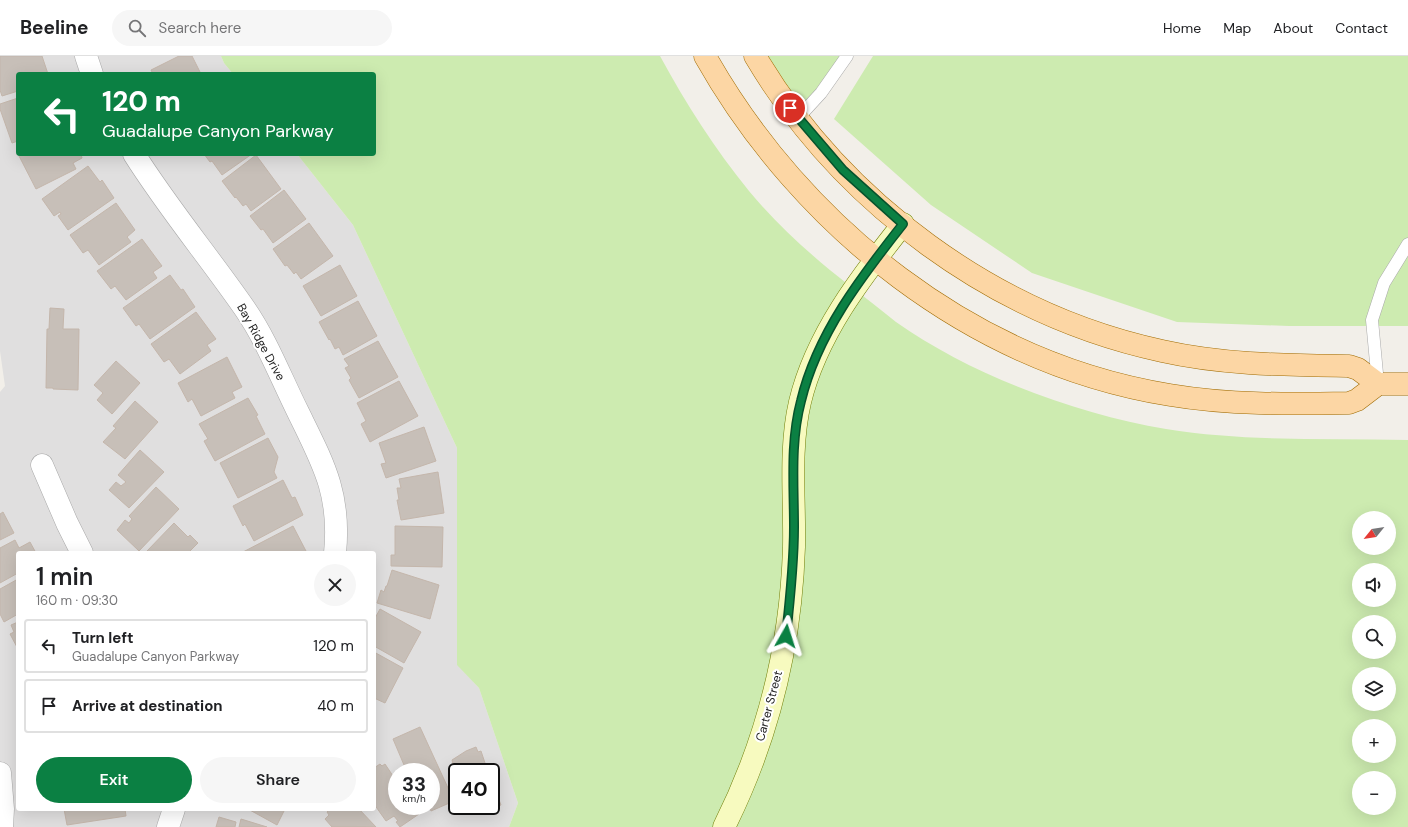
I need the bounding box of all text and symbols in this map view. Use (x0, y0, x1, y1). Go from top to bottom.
search box (112, 10, 392, 46)
text: Beeline (20, 15, 88, 40)
icon: search (126, 17, 148, 39)
text: Search here (158, 18, 241, 38)
text: Home (1163, 19, 1201, 37)
text: Map (1223, 19, 1251, 37)
text: About (1273, 19, 1313, 37)
text: Contact (1335, 19, 1388, 37)
text: 120 m (102, 83, 181, 120)
icon: left (36, 88, 88, 140)
pin (773, 91, 807, 125)
icon: arrive (779, 97, 801, 119)
text: Guadalupe Canyon Parkway (102, 119, 334, 143)
street label: Bay Ridge Drive (233, 301, 289, 384)
north arrow (1352, 511, 1396, 555)
map controls (1352, 511, 1396, 815)
text: 1 min (36, 561, 93, 592)
button: sound (1352, 563, 1396, 607)
button: close (314, 564, 356, 606)
text: 160 m · 09:30 (36, 592, 118, 609)
position arrow (765, 615, 807, 657)
button: search (1352, 615, 1396, 659)
text: Turn left (72, 628, 133, 648)
icon: left (38, 635, 60, 657)
text: 120 m (313, 636, 354, 656)
text: Guadalupe Canyon Parkway (72, 648, 239, 665)
button: layers (1352, 667, 1396, 711)
street label: Carter Street (752, 669, 786, 743)
icon: arrive (38, 695, 60, 717)
text: Arrive at destination (72, 696, 223, 716)
text: 40 m (317, 696, 354, 716)
button: + (1352, 719, 1396, 763)
button: Exit (36, 757, 192, 803)
button: Share (200, 757, 356, 803)
speed limit sign: 40 (448, 763, 500, 815)
text: 33 (402, 771, 426, 797)
button: − (1352, 771, 1396, 815)
text: km/h (402, 792, 426, 805)

